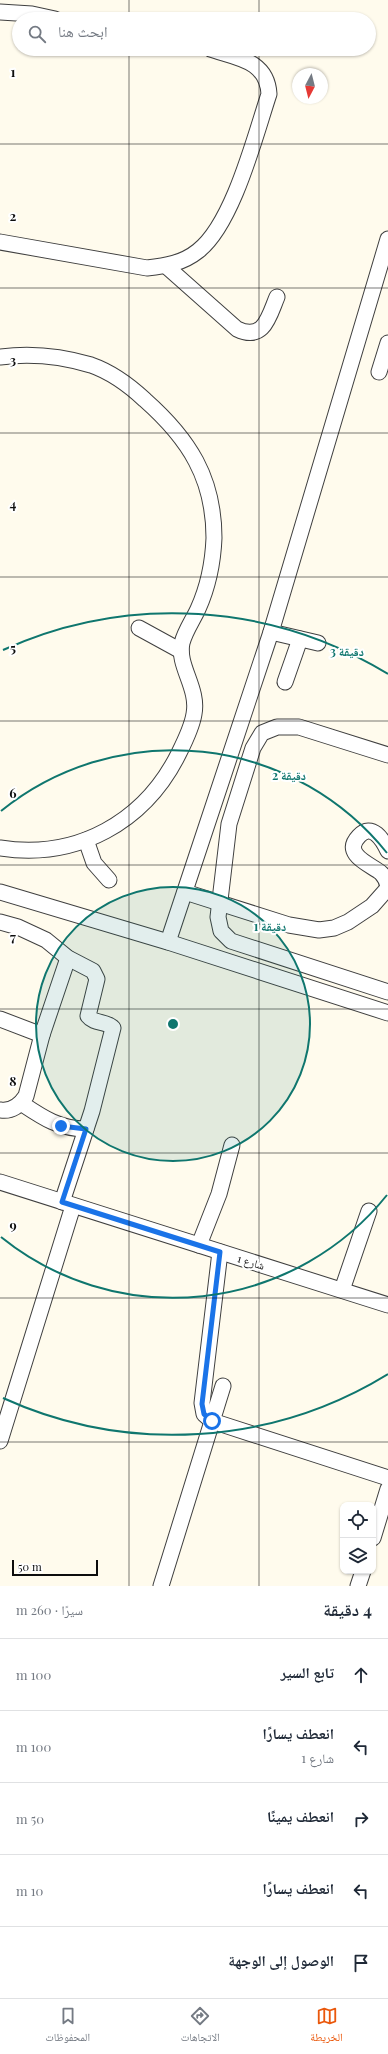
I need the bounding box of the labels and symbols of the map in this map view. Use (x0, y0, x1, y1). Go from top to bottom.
text: 1 (11, 63, 16, 80)
north arrow (292, 68, 328, 104)
text: 2 (10, 207, 17, 224)
text: 3 (10, 351, 16, 368)
text: 4 (10, 495, 17, 512)
text: 5 (10, 639, 16, 656)
text: 3 دقيقة (330, 643, 364, 659)
text: 2 دقيقة (272, 767, 306, 783)
text: 6 (9, 784, 17, 801)
text: 1 دقيقة (254, 918, 286, 934)
text: 7 (10, 928, 16, 945)
centre of rings (166, 1017, 180, 1031)
text: 8 (9, 1072, 17, 1089)
route end (52, 1117, 70, 1135)
text: 9 (9, 1216, 17, 1233)
street label: شارع 1 (236, 1250, 267, 1273)
route start (203, 1412, 221, 1430)
scale bar (12, 1558, 98, 1577)

